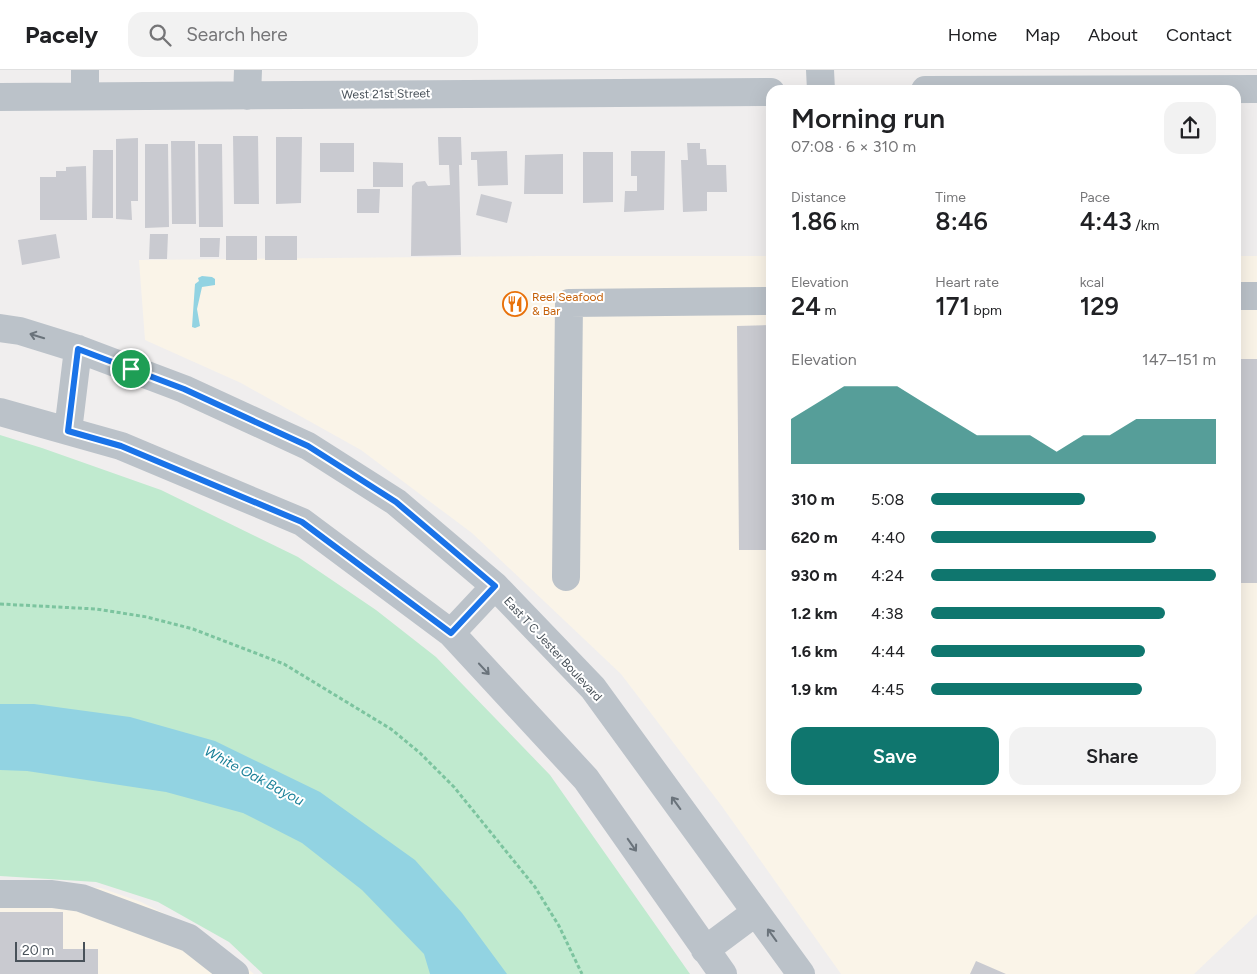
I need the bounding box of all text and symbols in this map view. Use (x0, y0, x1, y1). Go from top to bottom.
search box (128, 12, 478, 57)
text: Pacely (25, 20, 98, 49)
icon: search (146, 21, 174, 49)
text: Search here (186, 23, 288, 46)
text: Home (948, 24, 997, 46)
text: Map (1025, 24, 1060, 46)
text: About (1088, 24, 1138, 46)
text: Contact (1166, 24, 1232, 46)
street label: West 21st Street (341, 86, 431, 102)
text: Morning run (791, 101, 945, 135)
button: share (1164, 102, 1216, 154)
text: 07:08 · 6 × 310 m (791, 137, 916, 156)
text: Distance (791, 189, 846, 206)
text: Time (935, 189, 966, 206)
text: Pace (1080, 189, 1110, 206)
text: 1.86 (791, 206, 837, 236)
text: 8:46 (935, 206, 988, 236)
text: 4:43 (1080, 206, 1132, 236)
text: km (837, 217, 859, 234)
text: /km (1132, 217, 1160, 234)
text: Elevation (791, 274, 849, 291)
text: Heart rate (935, 274, 999, 291)
text: kcal (1080, 274, 1104, 291)
place label: Reel Seafood & Bar (532, 290, 604, 318)
restaurant icon: Reel Seafood & Bar (502, 291, 528, 317)
text: 24 (791, 291, 821, 321)
text: 171 (935, 291, 970, 321)
text: 129 (1080, 291, 1119, 321)
text: m (821, 302, 836, 319)
text: bpm (970, 302, 1002, 319)
one-way arrow (30, 331, 46, 341)
pin (110, 348, 152, 390)
text: Elevation (791, 350, 857, 369)
text: 147–151 m (1142, 350, 1216, 369)
icon: arrive (117, 355, 145, 383)
text: 310 m (791, 490, 835, 509)
text: 5:08 (871, 490, 904, 509)
text: 620 m (791, 528, 838, 547)
text: 4:40 (871, 528, 905, 547)
text: 930 m (791, 566, 837, 585)
text: 4:24 (871, 566, 904, 585)
street label: East T C Jester Boulevard (501, 594, 605, 704)
text: 1.2 km (791, 604, 837, 623)
text: 4:38 (871, 604, 904, 623)
text: 1.6 km (791, 642, 837, 661)
text: 4:44 (871, 642, 905, 661)
one-way arrow (478, 662, 490, 675)
text: 1.9 km (791, 680, 837, 699)
text: 4:45 (871, 680, 904, 699)
button: Save (791, 727, 999, 785)
button: Share (1009, 727, 1216, 785)
water label: White Oak Bayou (201, 743, 307, 809)
one-way arrow (671, 797, 682, 810)
one-way arrow (627, 838, 637, 852)
one-way arrow (767, 928, 777, 942)
scale bar (15, 939, 85, 962)
text: 20 m (22, 942, 54, 959)

